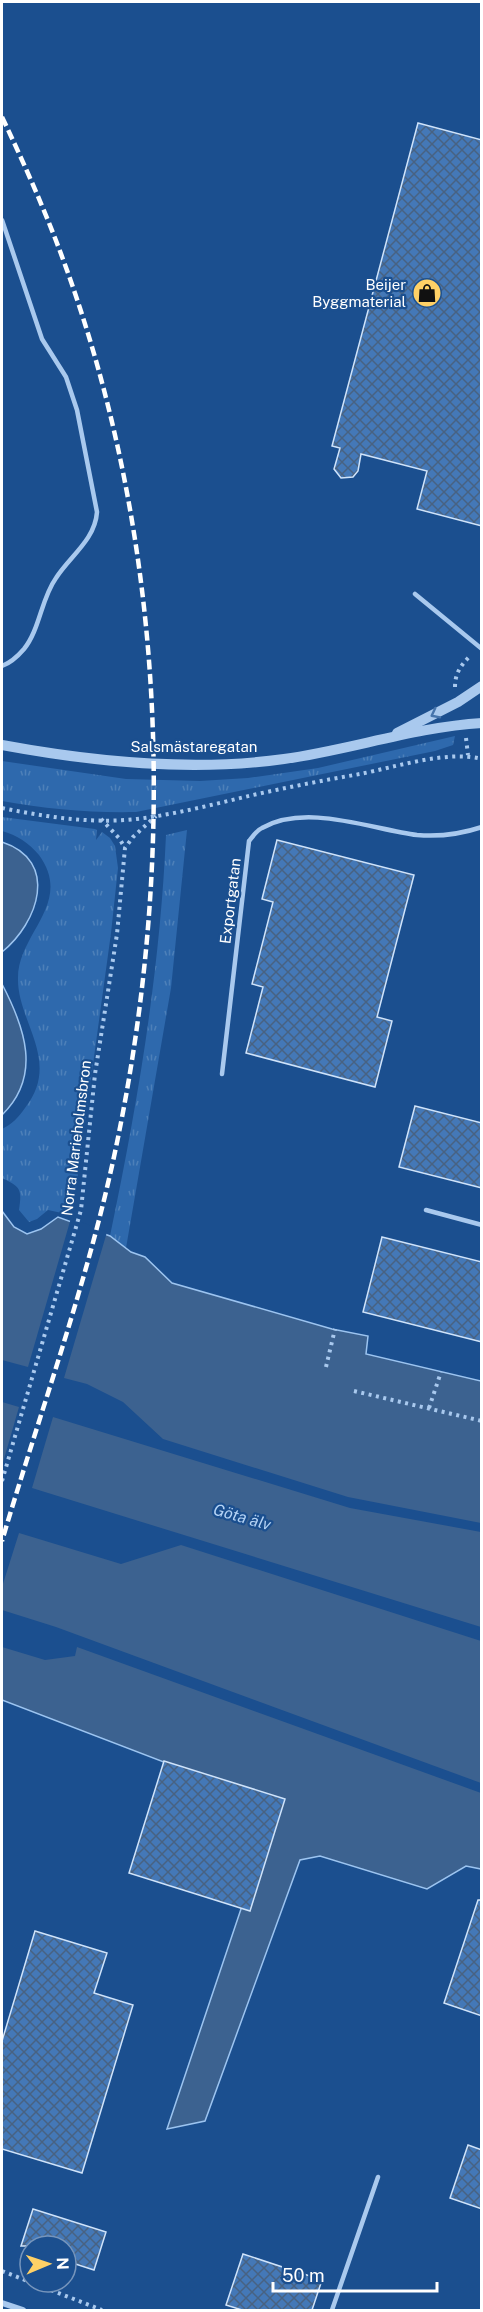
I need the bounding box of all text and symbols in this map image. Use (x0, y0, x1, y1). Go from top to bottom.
place label: Beijer Byggmaterial (312, 276, 406, 310)
shop icon: Beijer Byggmaterial (411, 277, 443, 309)
one-way arrow (430, 707, 441, 719)
street label: Salsmästaregatan (131, 738, 257, 755)
street label: Exportgatan (216, 857, 244, 945)
street label: Norra Marieholmsbron (58, 1059, 94, 1217)
water label: Göta älv (211, 1500, 273, 1534)
north arrow (18, 2234, 78, 2294)
scale bar (273, 2255, 436, 2293)
text: N (53, 2257, 72, 2270)
text: 50 m (282, 2265, 325, 2286)

